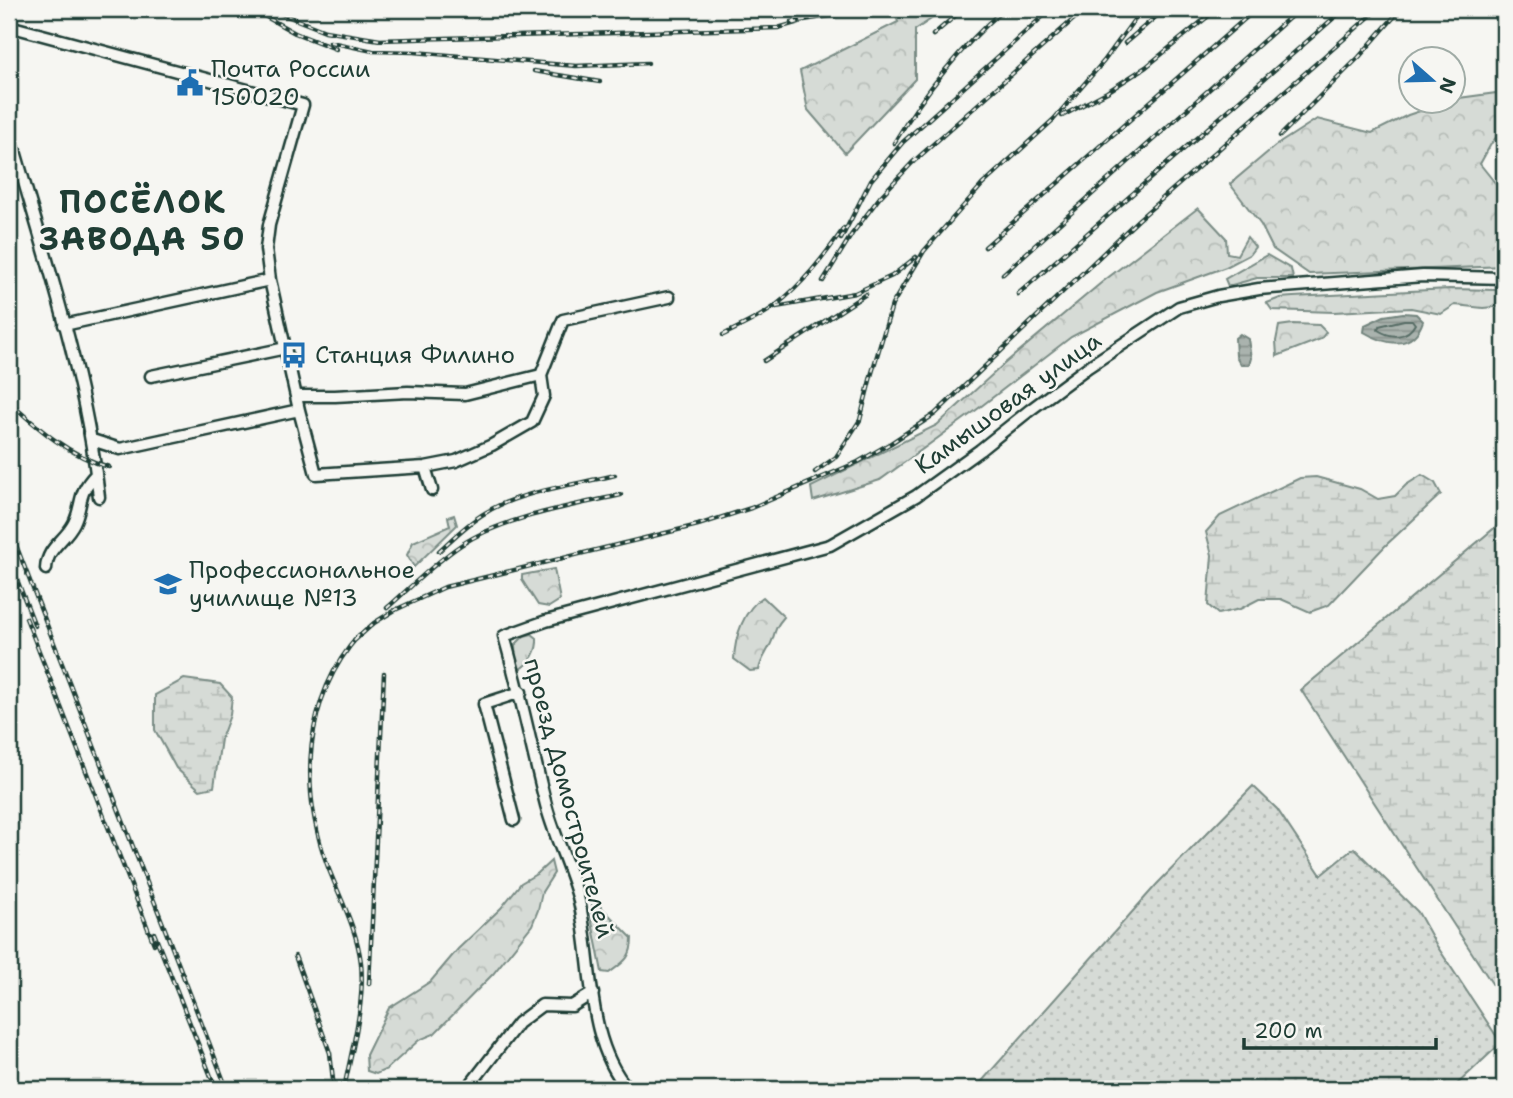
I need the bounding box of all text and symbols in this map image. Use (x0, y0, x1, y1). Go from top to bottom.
north arrow (1398, 46, 1468, 116)
place label: Почта России 150020 (211, 53, 371, 113)
public building icon: Почта России 150020 (175, 68, 205, 98)
text: N (1433, 74, 1462, 97)
district label: ПОСЁЛОК ЗАВОДА 50 (39, 180, 247, 260)
street label: Камышовая улица (908, 324, 1108, 481)
place label: Станция Филино (315, 339, 515, 371)
bus stop icon: Станция Филино (279, 340, 309, 370)
place label: Профессиональное училище №13 (189, 554, 415, 614)
school or university icon: Профессиональное училище №13 (153, 569, 183, 599)
street label: проезд Домостроителей (516, 654, 622, 942)
scale bar (1244, 1007, 1436, 1051)
text: 200 m (1254, 1017, 1323, 1045)

